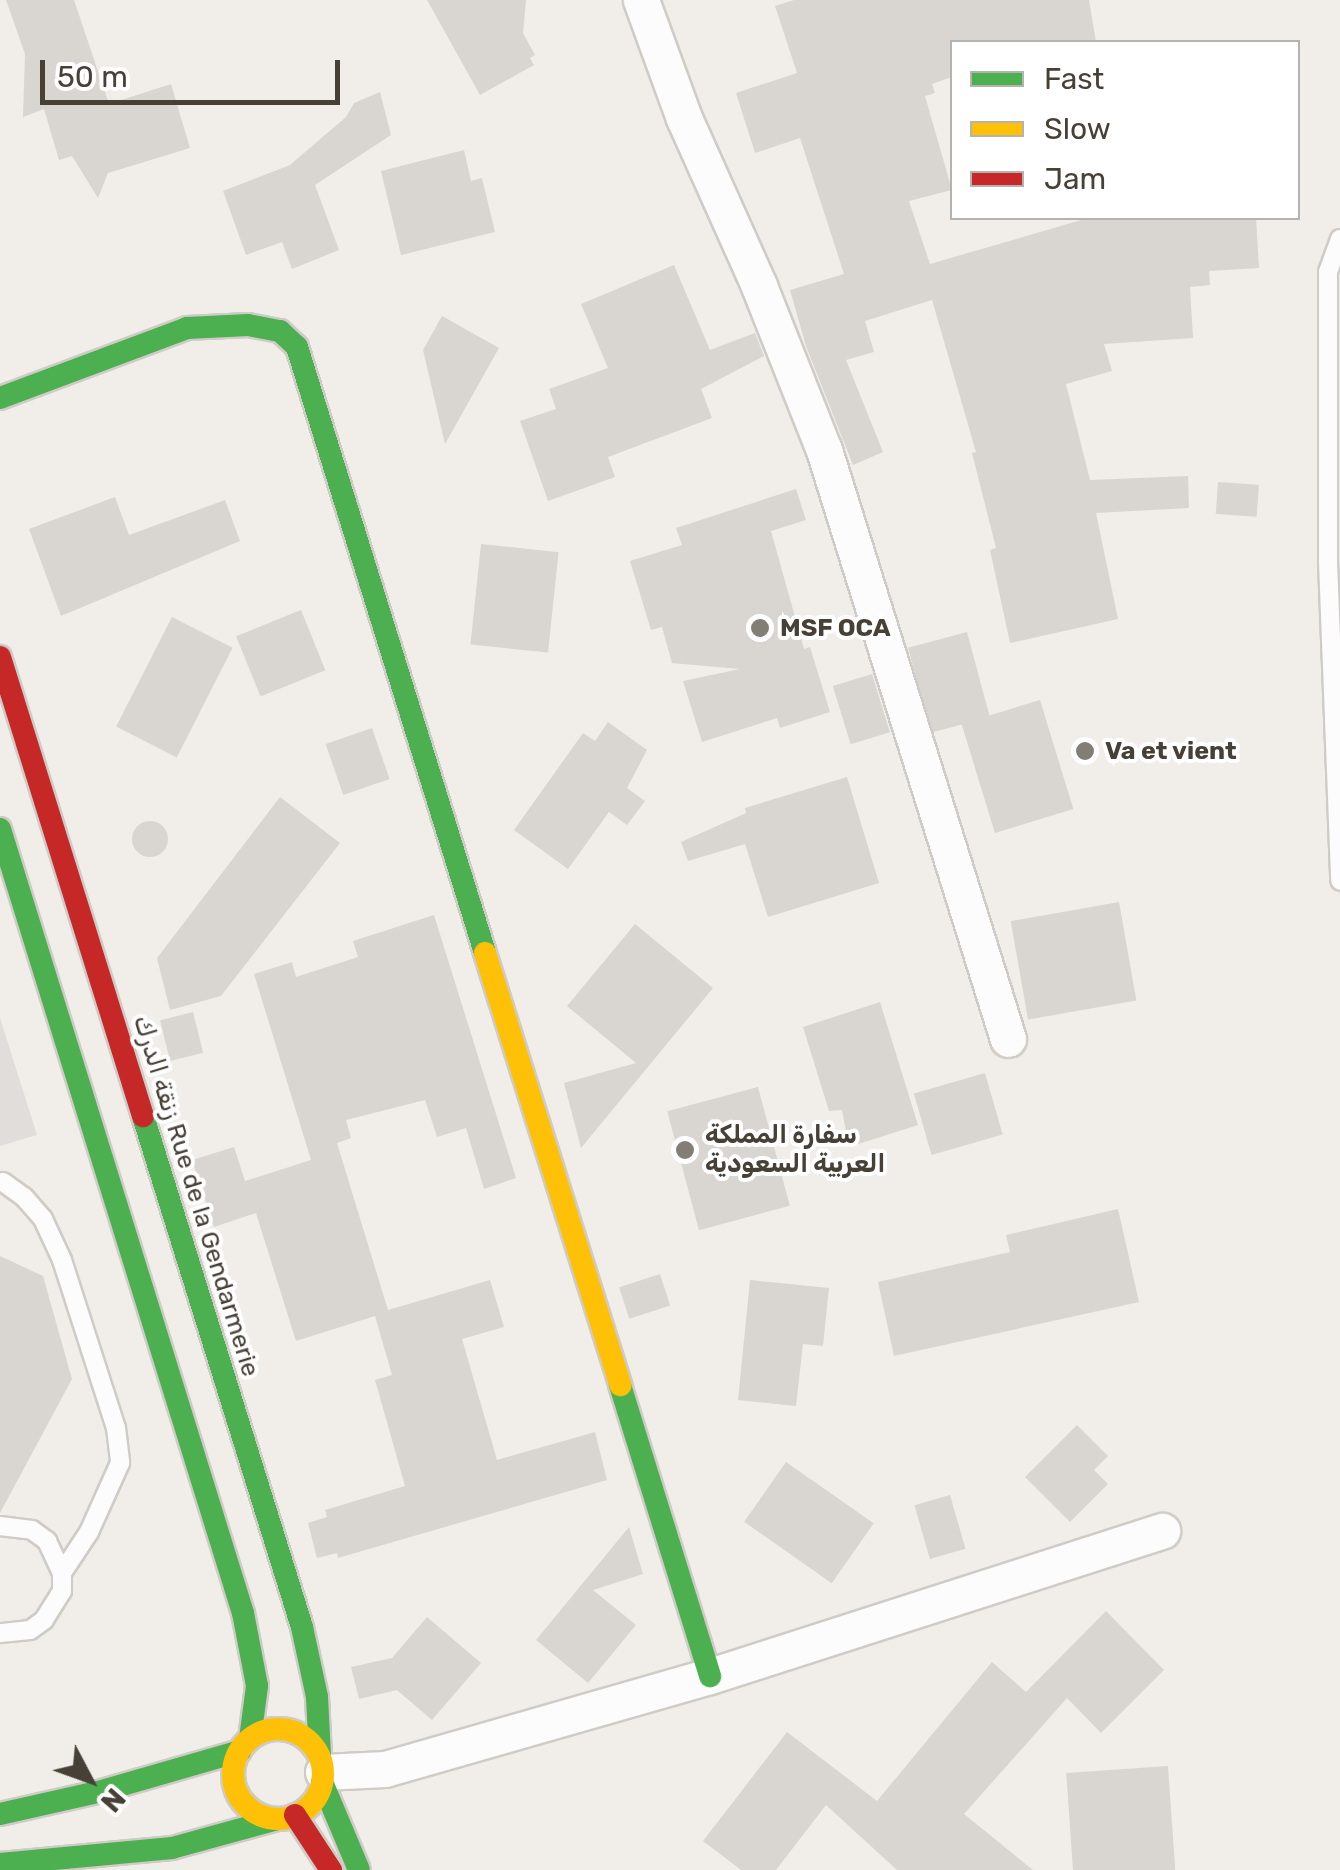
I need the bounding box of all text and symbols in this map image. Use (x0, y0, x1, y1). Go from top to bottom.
scale bar (45, 40, 345, 102)
legend (950, 40, 1300, 220)
text: 50 m (57, 59, 128, 95)
text: Fast (1044, 61, 1104, 97)
text: Slow (1044, 111, 1111, 147)
text: Jam (1044, 161, 1106, 197)
place label: MSF OCA (780, 613, 891, 643)
marker: MSF OCA (749, 617, 771, 639)
place label: Va et vient (1105, 736, 1237, 766)
marker: Va et vient (1074, 740, 1096, 762)
street label: زنقة الدرك Rue de la Gendarmerie (127, 1012, 265, 1380)
place label: سفارة المملكة العربية السعودية (705, 1121, 885, 1180)
marker: سفارة المملكة العربية السعودية (674, 1139, 696, 1161)
north arrow (40, 1730, 140, 1830)
text: N (94, 1782, 132, 1818)

